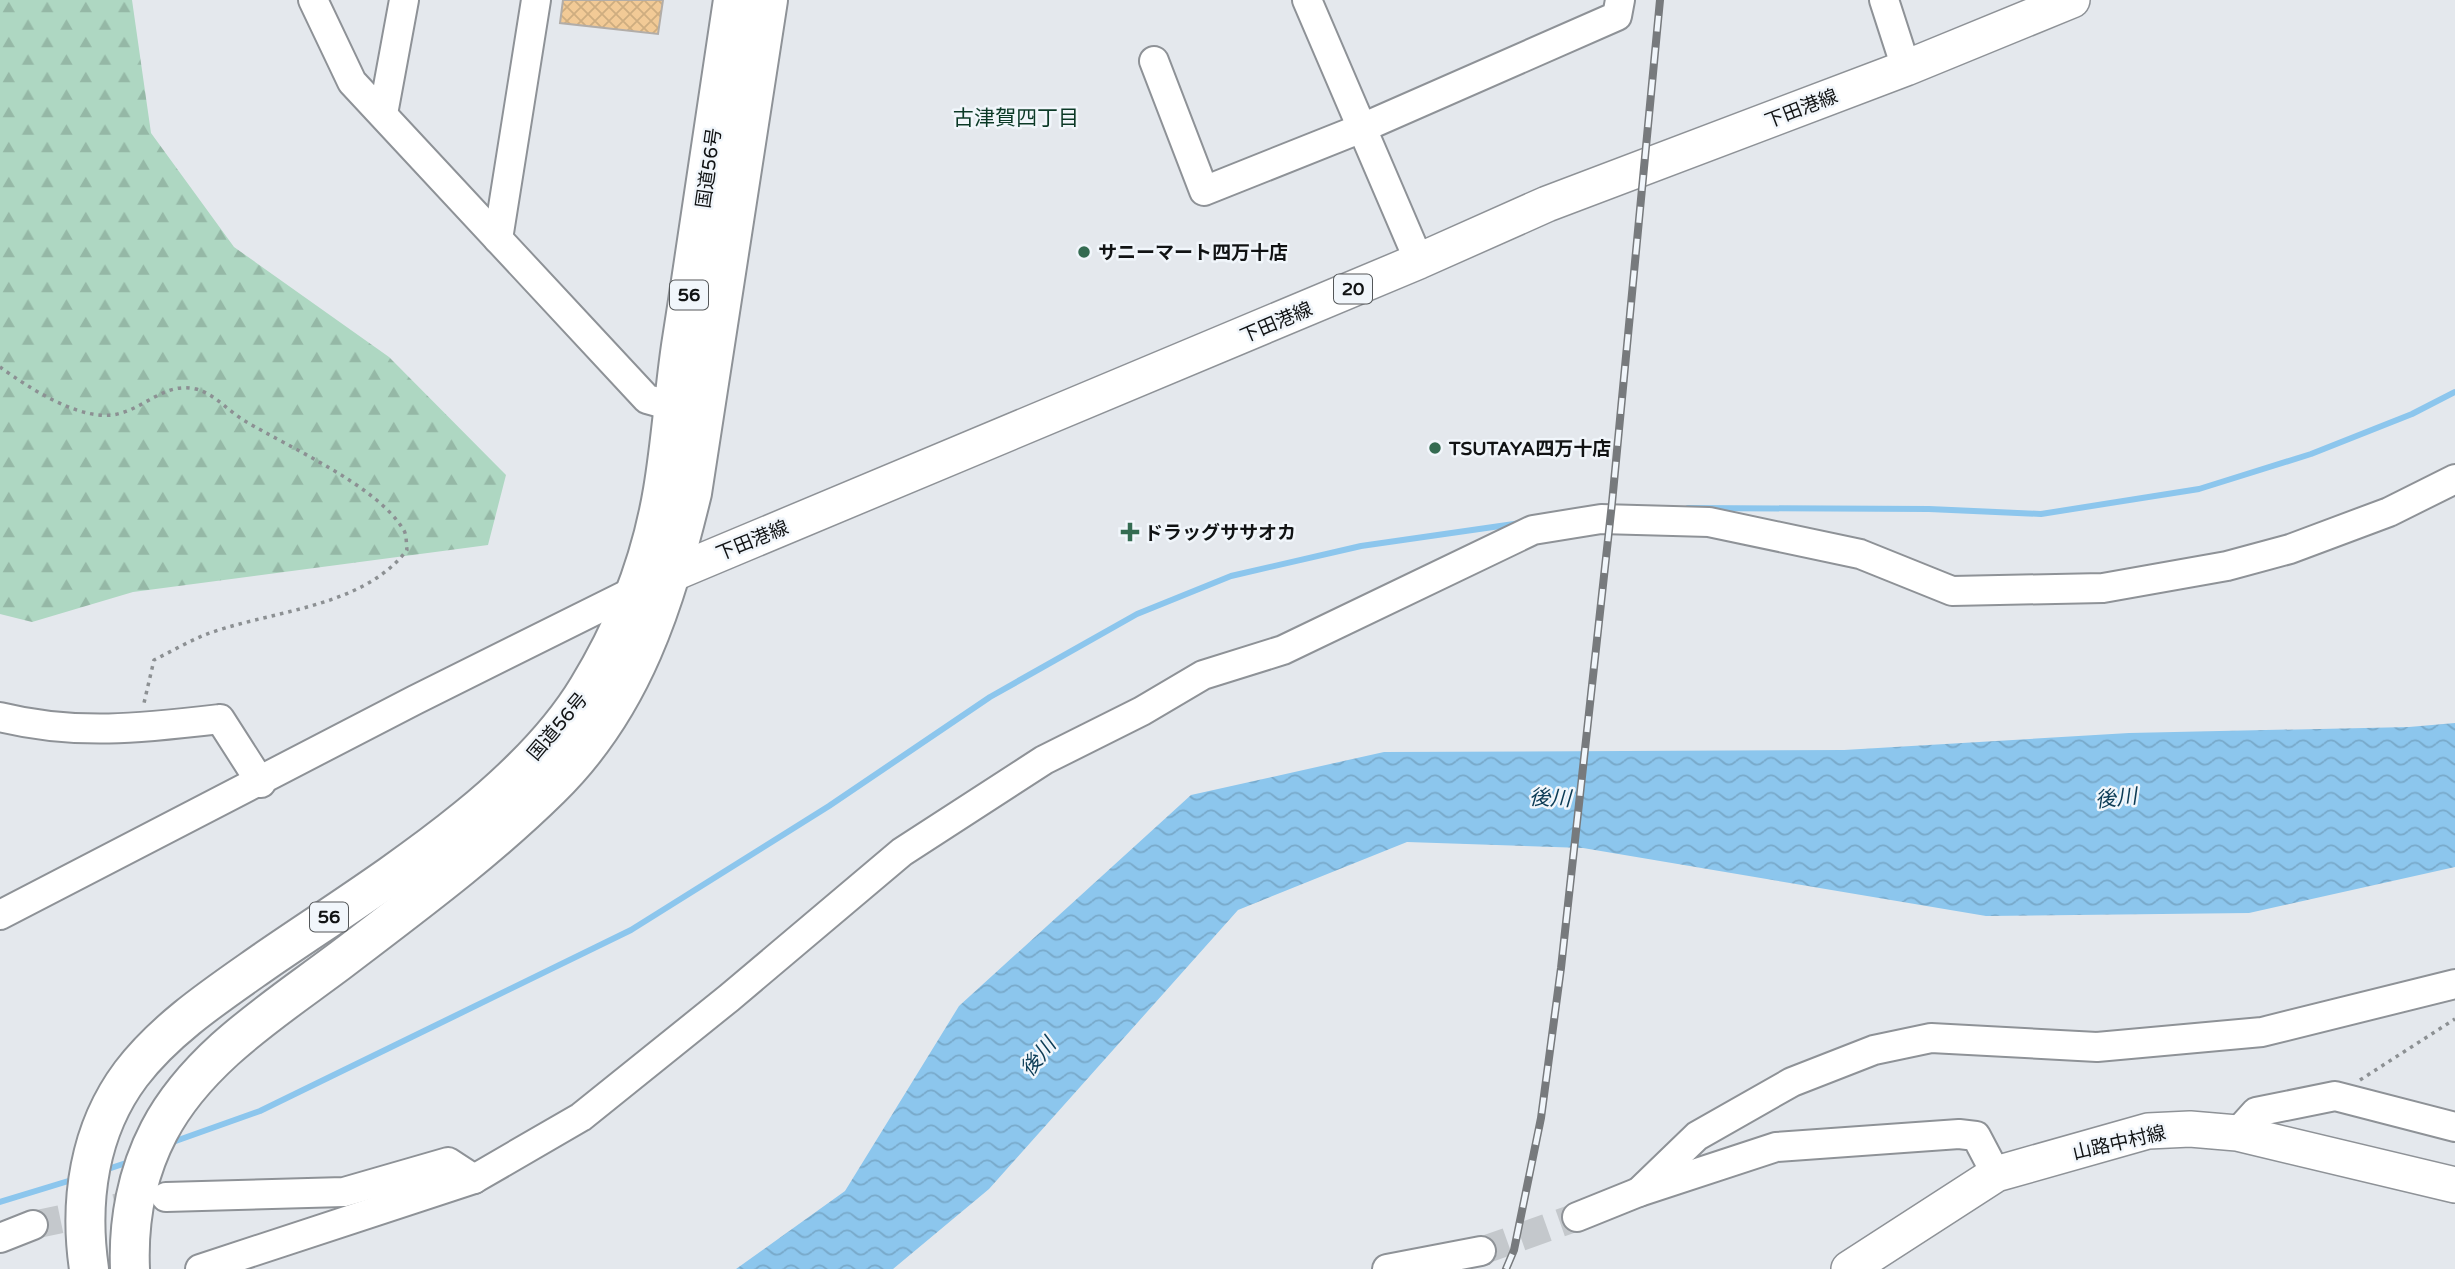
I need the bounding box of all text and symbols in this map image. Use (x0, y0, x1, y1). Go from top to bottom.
street label: 下田港線 (1762, 85, 1841, 133)
district label: 古津賀四丁目 (953, 106, 1079, 131)
street label: 国道56号 (692, 127, 726, 210)
place label: サニーマート四万十店 (1098, 242, 1288, 264)
marker: サニーマート四万十店 (1076, 244, 1092, 260)
road number: 20 (1334, 274, 1372, 304)
road number: 56 (670, 281, 708, 310)
street label: 下田港線 (1237, 298, 1316, 348)
place label: TSUTAYA四万十店 (1448, 438, 1611, 460)
marker: TSUTAYA四万十店 (1427, 440, 1443, 456)
street label: 下田港線 (713, 516, 792, 565)
place label: ドラッグササオカ (1144, 522, 1296, 544)
marker: ドラッグササオカ (1122, 524, 1138, 540)
street label: 国道56号 (523, 689, 592, 765)
water label: 後川 (2094, 784, 2140, 813)
water label: 後川 (1529, 785, 1573, 812)
road number: 56 (310, 902, 348, 932)
water label: 後川 (1015, 1032, 1063, 1082)
street label: 山路中村線 (2070, 1122, 2168, 1164)

